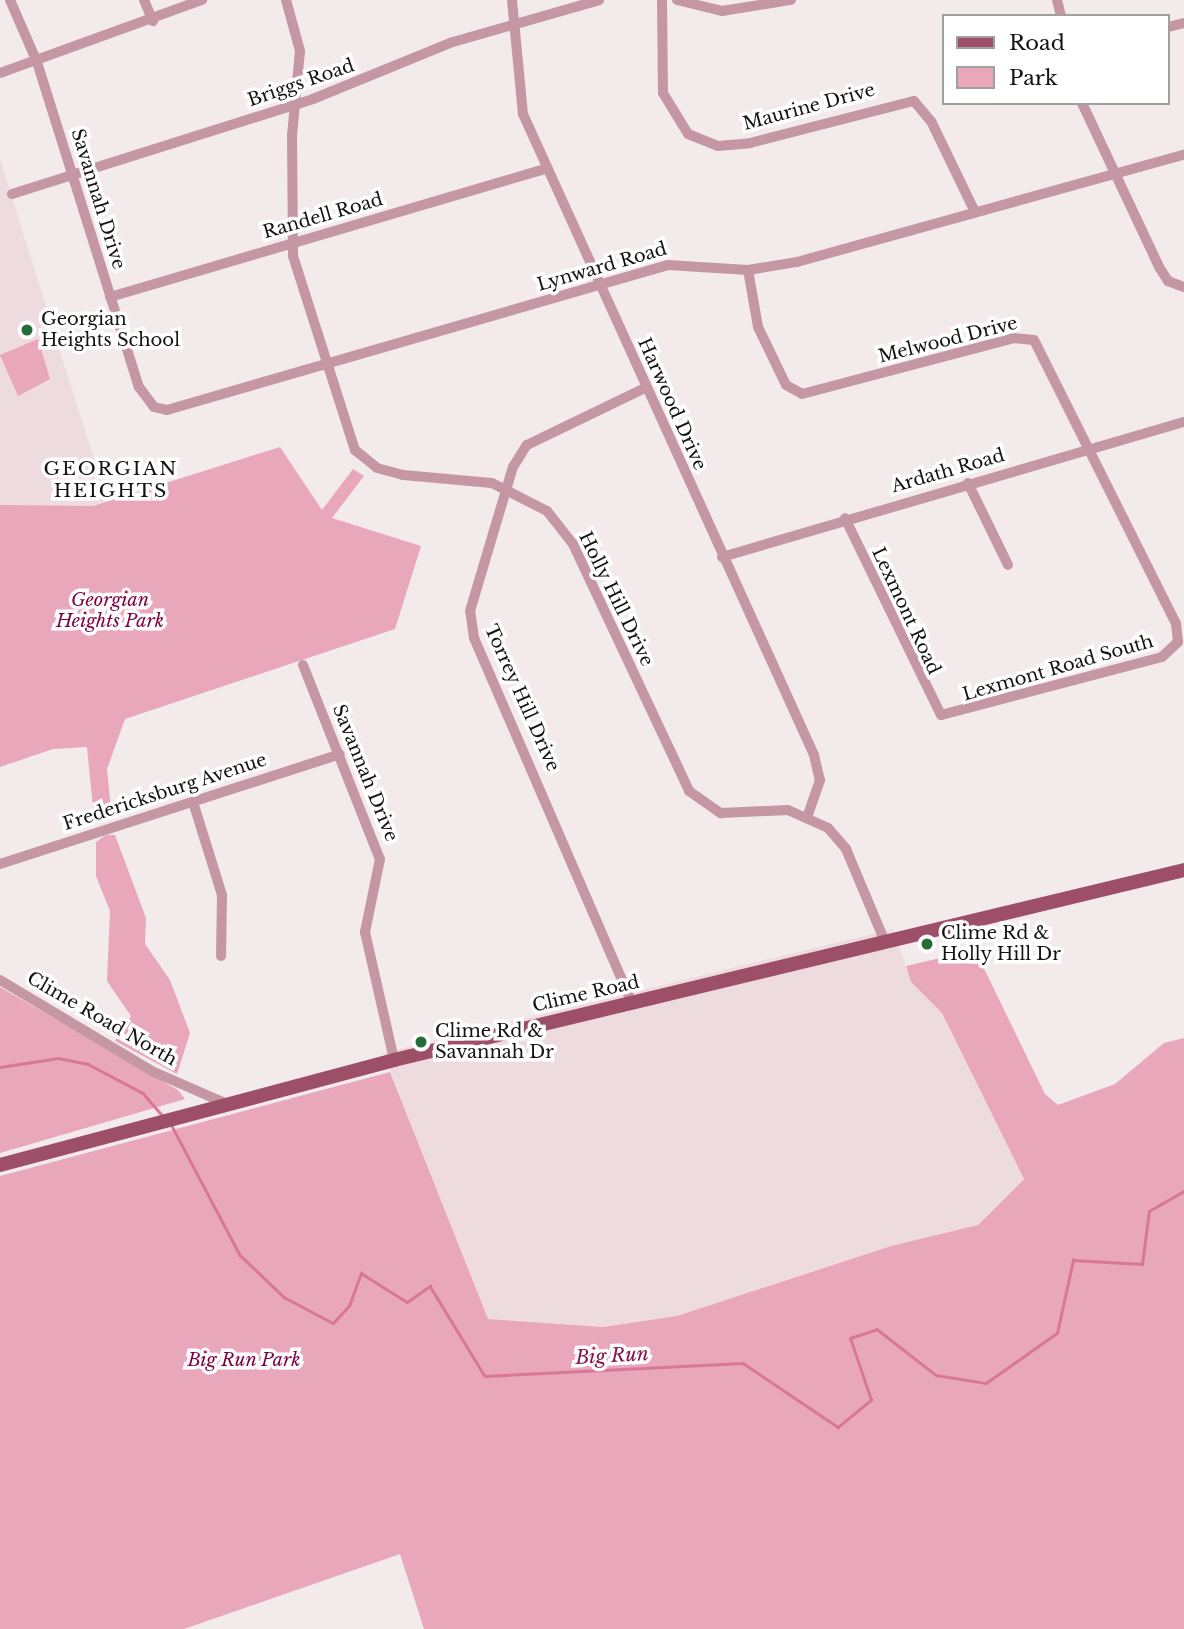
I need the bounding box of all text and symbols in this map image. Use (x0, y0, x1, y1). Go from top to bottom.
legend (942, 14, 1170, 105)
text: Road (1009, 30, 1065, 56)
street label: Briggs Road (245, 55, 357, 111)
text: Park (1009, 65, 1058, 91)
street label: Maurine Drive (741, 79, 877, 135)
street label: Savannah Drive (66, 126, 130, 272)
street label: Randell Road (261, 189, 385, 243)
street label: Lynward Road (535, 238, 669, 296)
place label: Georgian Heights School (41, 309, 180, 352)
street label: Melwood Drive (876, 312, 1020, 368)
marker: Georgian Heights School (19, 322, 35, 338)
street label: Harwood Drive (633, 334, 711, 474)
street label: Ardath Road (889, 445, 1007, 497)
district label: GEORGIAN HEIGHTS (44, 458, 178, 502)
street label: Holly Hill Drive (574, 528, 658, 670)
street label: Lexmont Road (867, 544, 945, 678)
park label: Georgian Heights Park (56, 590, 164, 632)
street label: Torrey Hill Drive (480, 621, 564, 775)
street label: Lexmont Road South (960, 630, 1156, 706)
street label: Savannah Drive (328, 701, 402, 845)
street label: Fredericksburg Avenue (60, 749, 270, 835)
place label: Clime Rd & Holly Hill Dr (941, 923, 1061, 965)
marker: Clime Rd & Holly Hill Dr (919, 936, 935, 952)
street label: Clime Road North (23, 967, 181, 1071)
street label: Clime Road (530, 971, 642, 1017)
place label: Clime Rd & Savannah Dr (435, 1021, 554, 1064)
marker: Clime Rd & Savannah Dr (413, 1034, 429, 1050)
water label: Big Run (575, 1343, 649, 1369)
park label: Big Run Park (187, 1349, 301, 1371)

